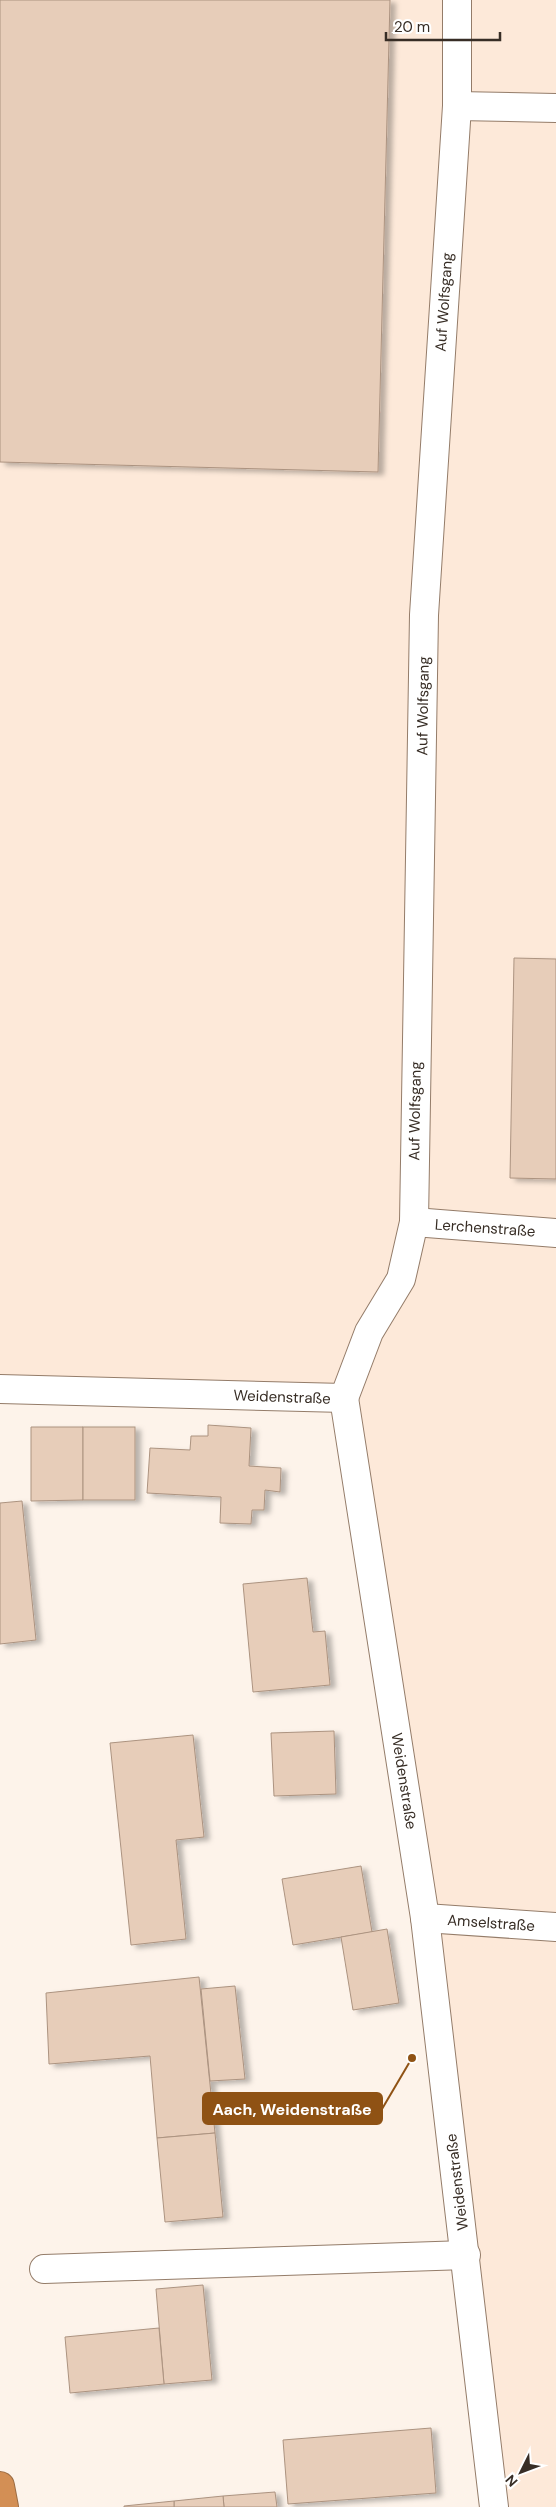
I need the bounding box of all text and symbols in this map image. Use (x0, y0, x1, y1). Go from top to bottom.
scale bar (386, 10, 500, 42)
text: 20 m (394, 17, 430, 37)
street label: Auf Wolfsgang (431, 252, 457, 352)
street label: Auf Wolfsgang (412, 656, 434, 756)
street label: Auf Wolfsgang (404, 1061, 426, 1161)
street label: Lerchenstraße (434, 1215, 536, 1241)
street label: Weidenstraße (233, 1385, 331, 1409)
street label: Weidenstraße (387, 1731, 421, 1831)
street label: Amselstraße (447, 1910, 535, 1936)
callout: Aach, Weidenstraße (203, 2093, 382, 2124)
text: Aach, Weidenstraße (212, 2099, 372, 2120)
street label: Weidenstraße (441, 2132, 473, 2232)
north arrow (496, 2447, 546, 2497)
text: N (501, 2471, 521, 2491)

